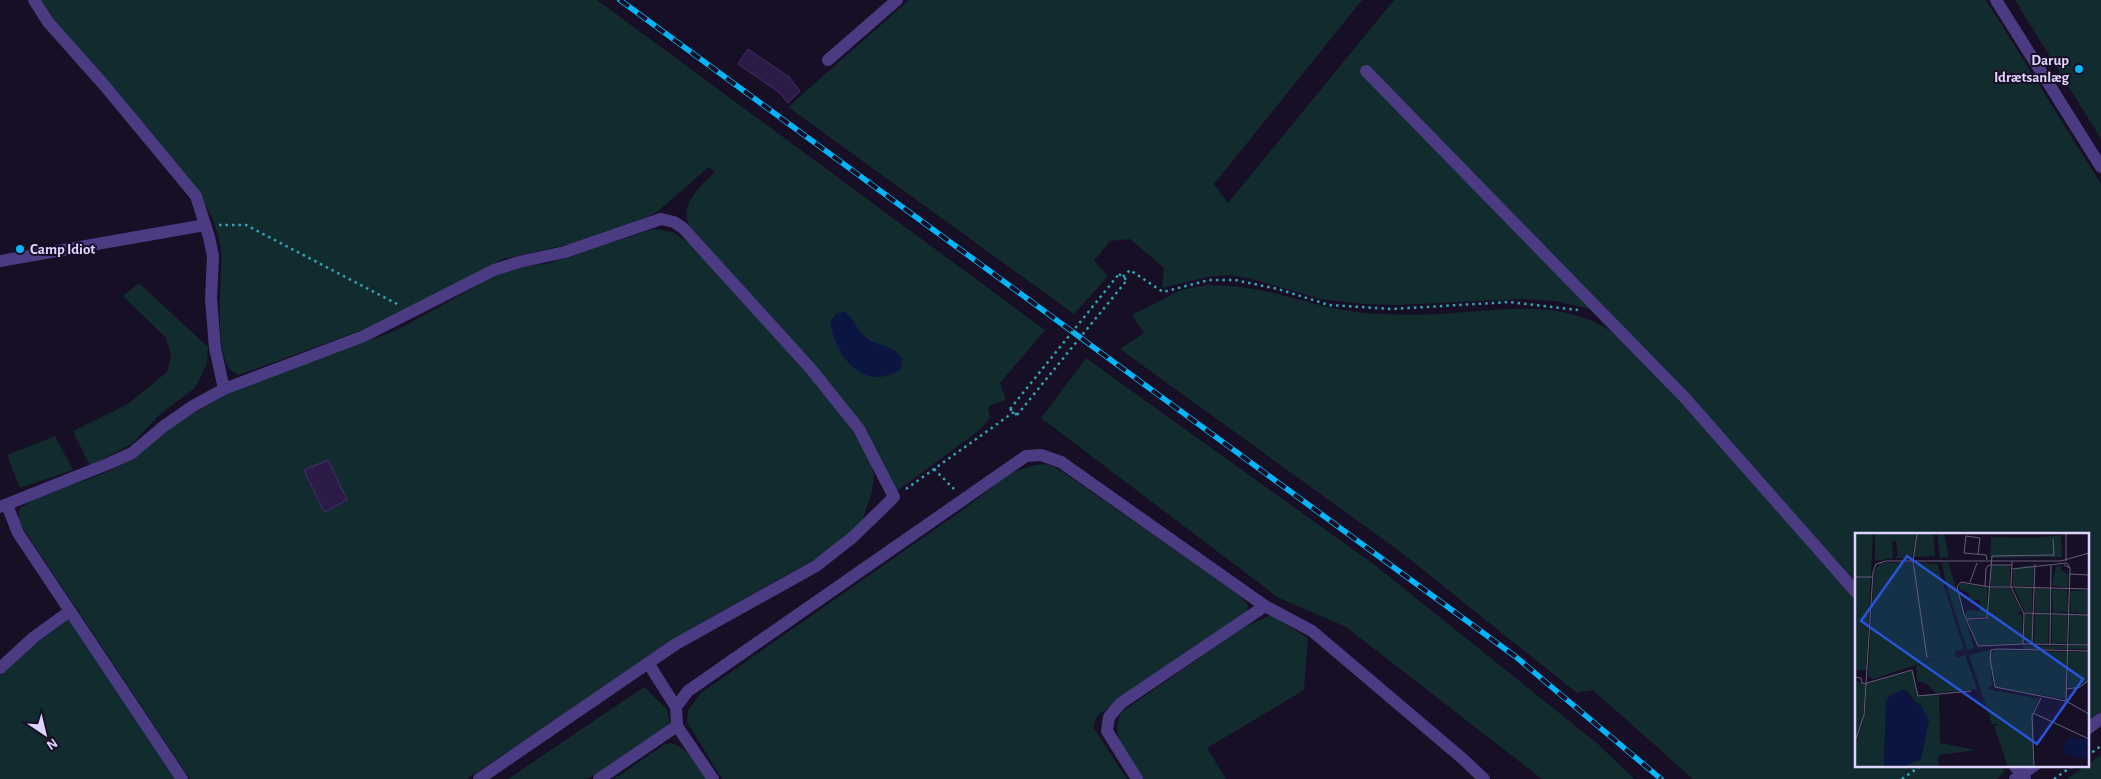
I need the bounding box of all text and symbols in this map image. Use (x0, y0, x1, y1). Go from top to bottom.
place label: Darup Idrætsanlæg (1994, 53, 2069, 85)
marker: Darup Idrætsanlæg (2073, 63, 2085, 75)
place label: Camp Idiot (30, 242, 95, 257)
marker: Camp Idiot (14, 243, 26, 255)
inset map (1855, 533, 2088, 766)
north arrow (20, 709, 70, 759)
text: N (44, 735, 60, 752)

